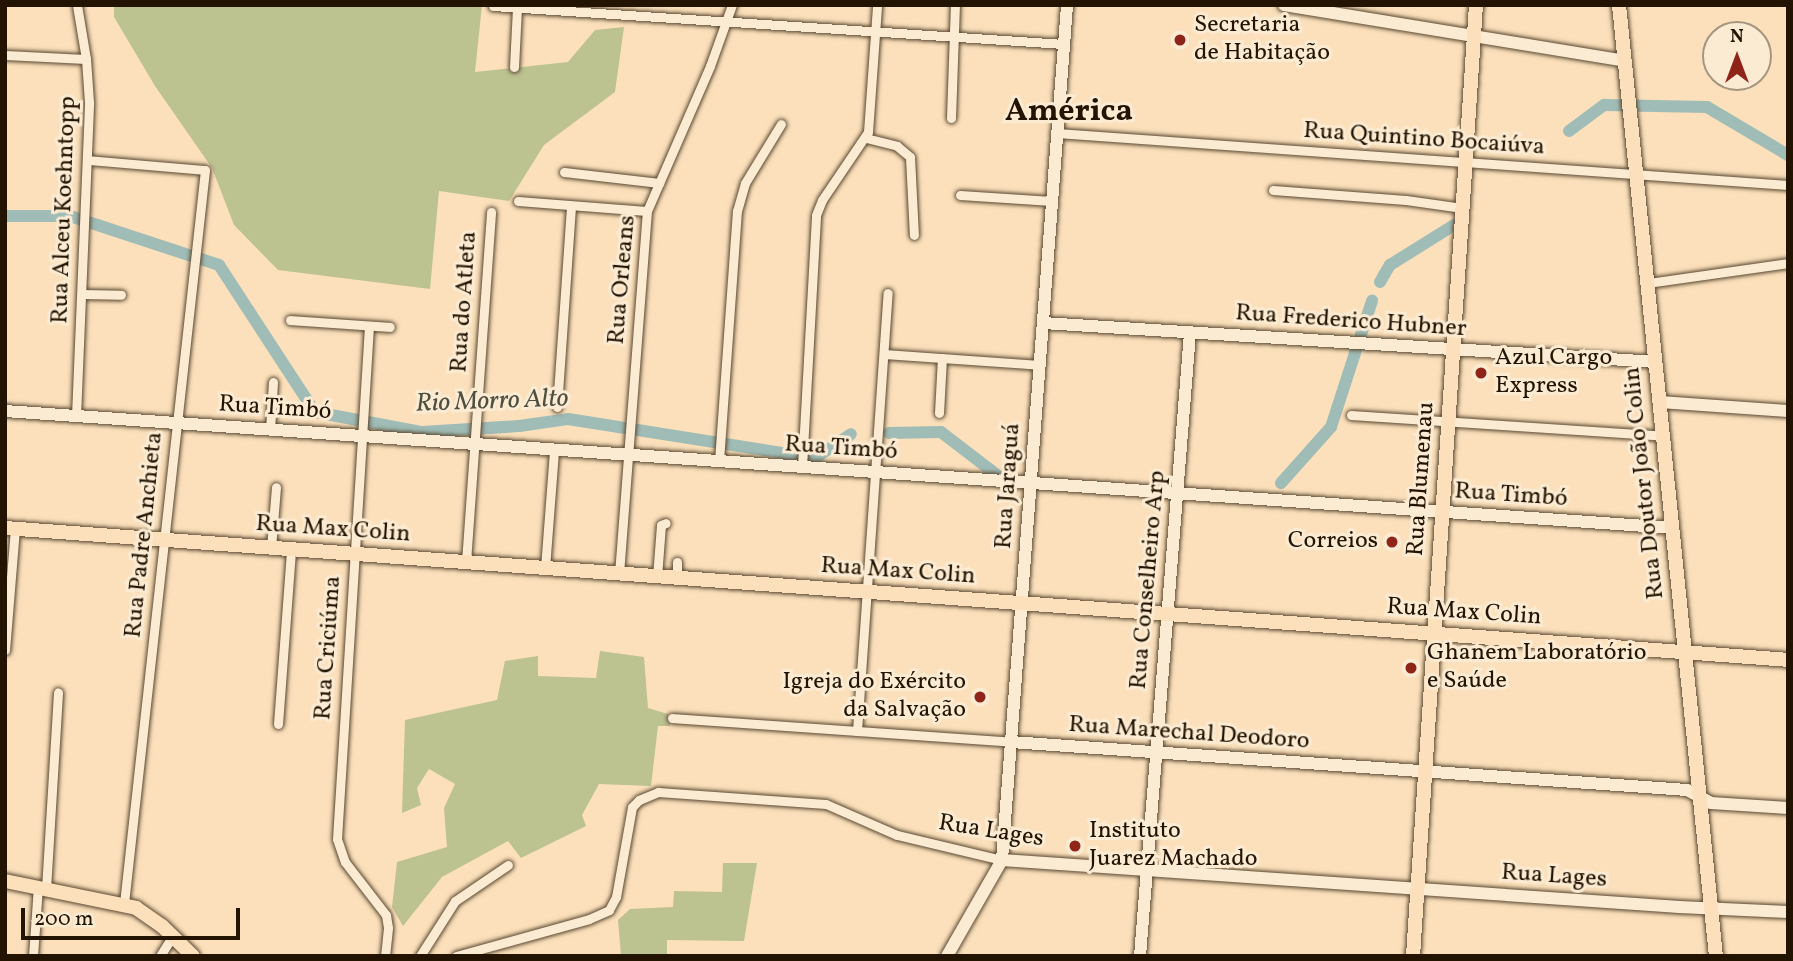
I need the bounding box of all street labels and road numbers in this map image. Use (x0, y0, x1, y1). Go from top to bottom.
street label: Rua Alceu Koehntopp (47, 96, 83, 324)
street label: Rua Quintino Bocaiúva (1302, 117, 1546, 163)
street label: Rua Orleans (603, 214, 643, 346)
street label: Rua do Atleta (446, 230, 484, 374)
street label: Rua Frederico Hubner (1234, 300, 1468, 344)
street label: Rua Doutor João Colin (1618, 365, 1672, 601)
street label: Rua Timbó (217, 391, 333, 427)
street label: Rua Blumenau (1402, 401, 1442, 557)
street label: Rua Jaraguá (990, 422, 1028, 550)
street label: Rua Padre Anchieta (120, 431, 170, 639)
street label: Rua Timbó (783, 431, 899, 467)
street label: Rua Conselheiro Arp (1125, 469, 1173, 691)
street label: Rua Timbó (1453, 478, 1569, 514)
street label: Rua Max Colin (255, 510, 411, 550)
street label: Rua Max Colin (820, 552, 976, 592)
street label: Rua Criciúma (310, 575, 348, 721)
street label: Rua Max Colin (1386, 593, 1542, 633)
street label: Rua Marechal Deodoro (1067, 711, 1311, 757)
street label: Rua Lages (936, 809, 1046, 855)
street label: Rua Lages (1500, 859, 1608, 895)

